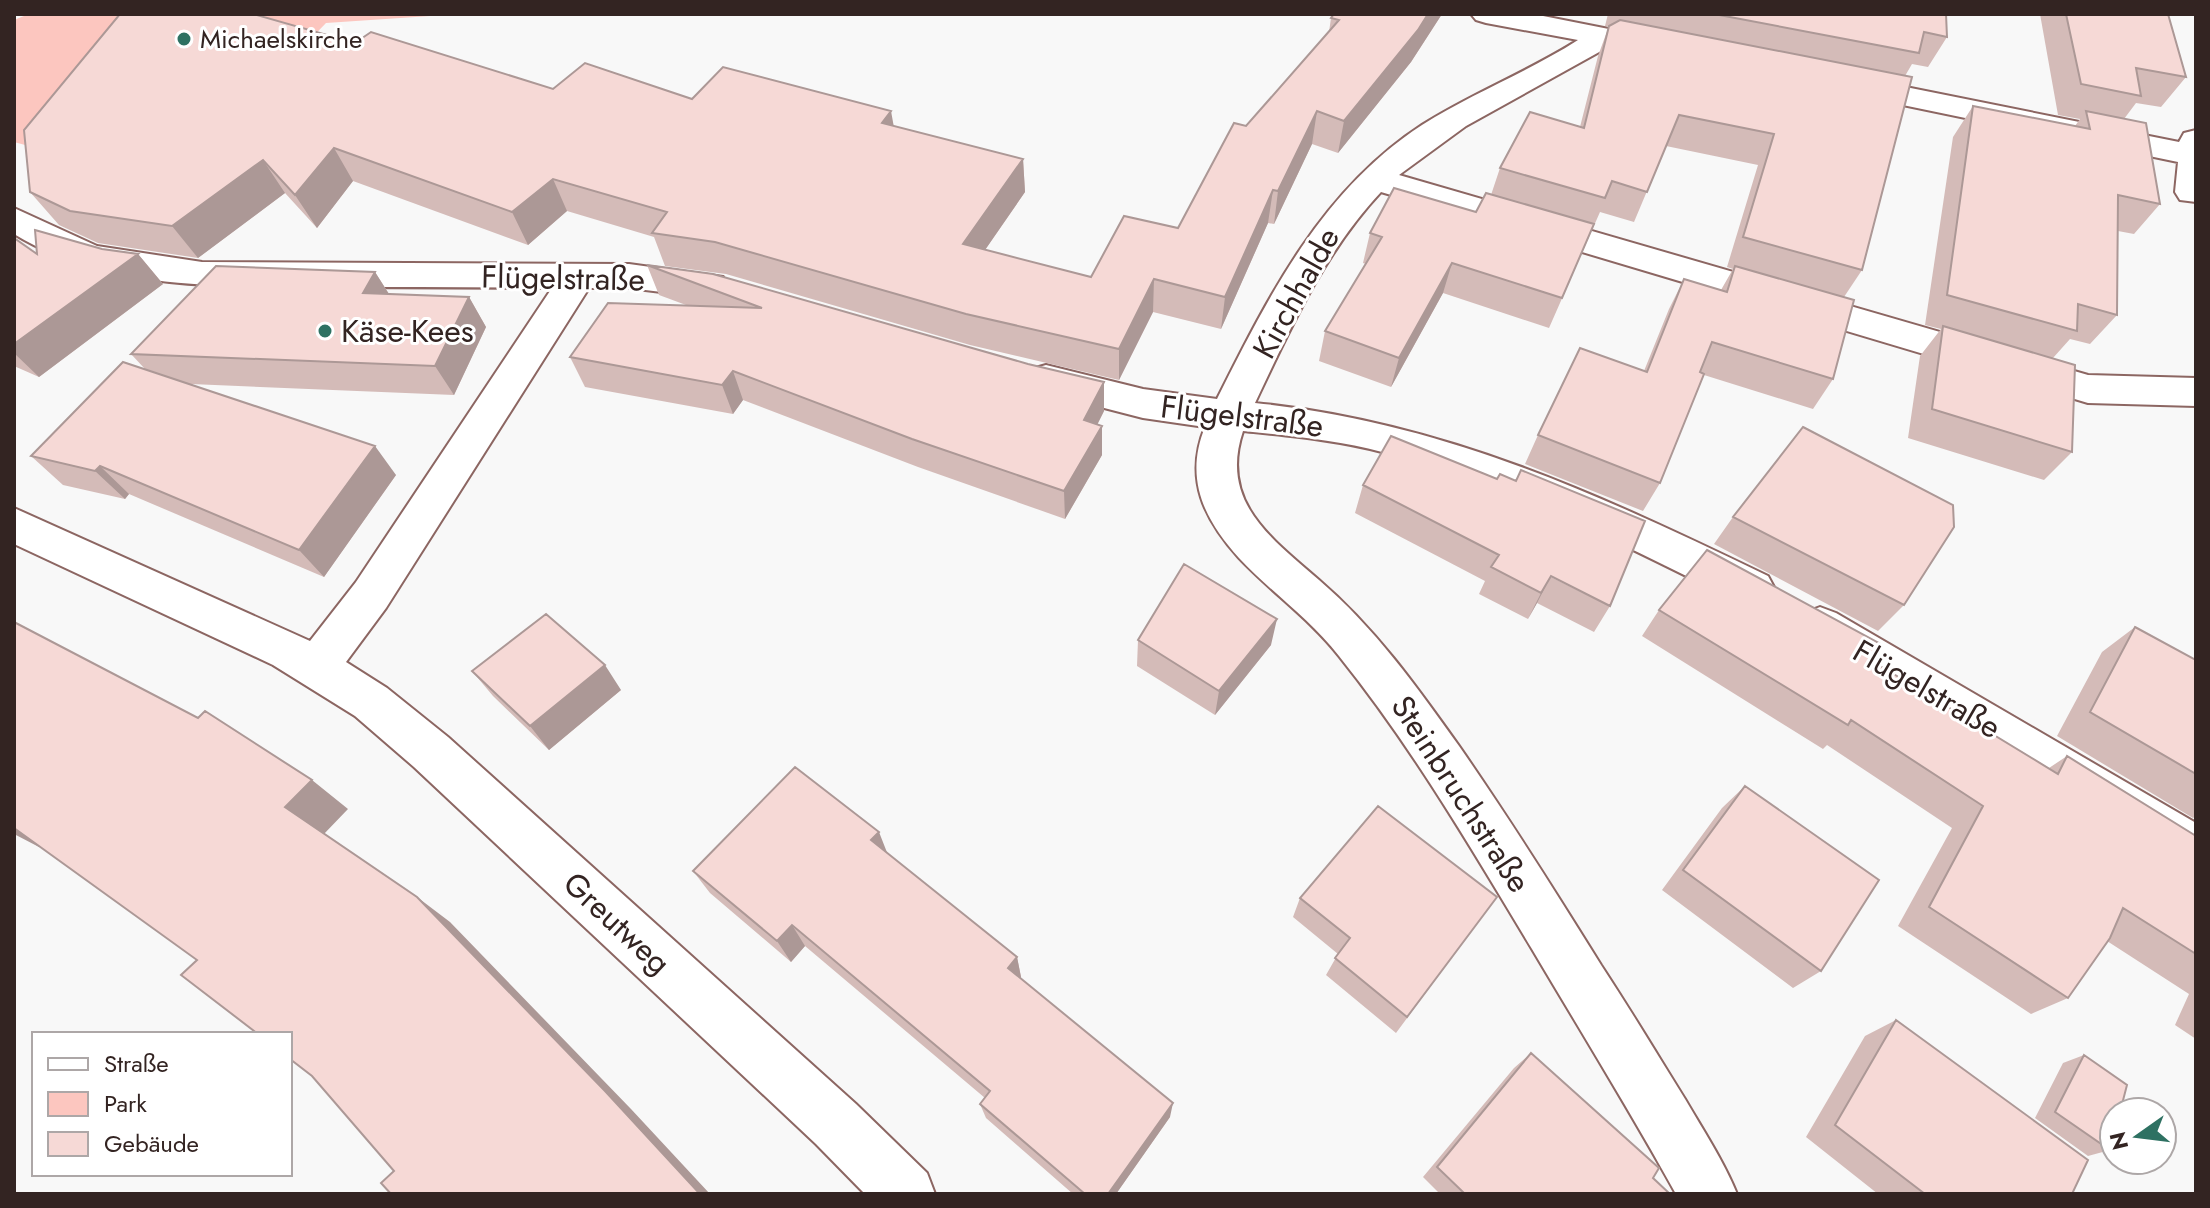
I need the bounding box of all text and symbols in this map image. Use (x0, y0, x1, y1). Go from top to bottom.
place label: Michaelskirche (200, 20, 362, 58)
marker: Michaelskirche (175, 30, 193, 48)
street label: Kirchhalde (1241, 219, 1351, 367)
street label: Flügelstraße (481, 254, 645, 302)
place label: Käse-Kees (341, 308, 474, 354)
marker: Käse-Kees (316, 322, 334, 340)
street label: Flügelstraße (1158, 383, 1326, 449)
street label: Flügelstraße (1845, 628, 2009, 750)
street label: Steinbruchstraße (1380, 687, 1542, 901)
street label: Greutweg (553, 861, 681, 985)
legend (32, 1032, 292, 1176)
text: Straße (104, 1046, 169, 1081)
text: Park (104, 1086, 147, 1121)
north arrow (2098, 1096, 2178, 1176)
text: Gebäude (104, 1126, 199, 1161)
text: N (2101, 1128, 2136, 1153)

